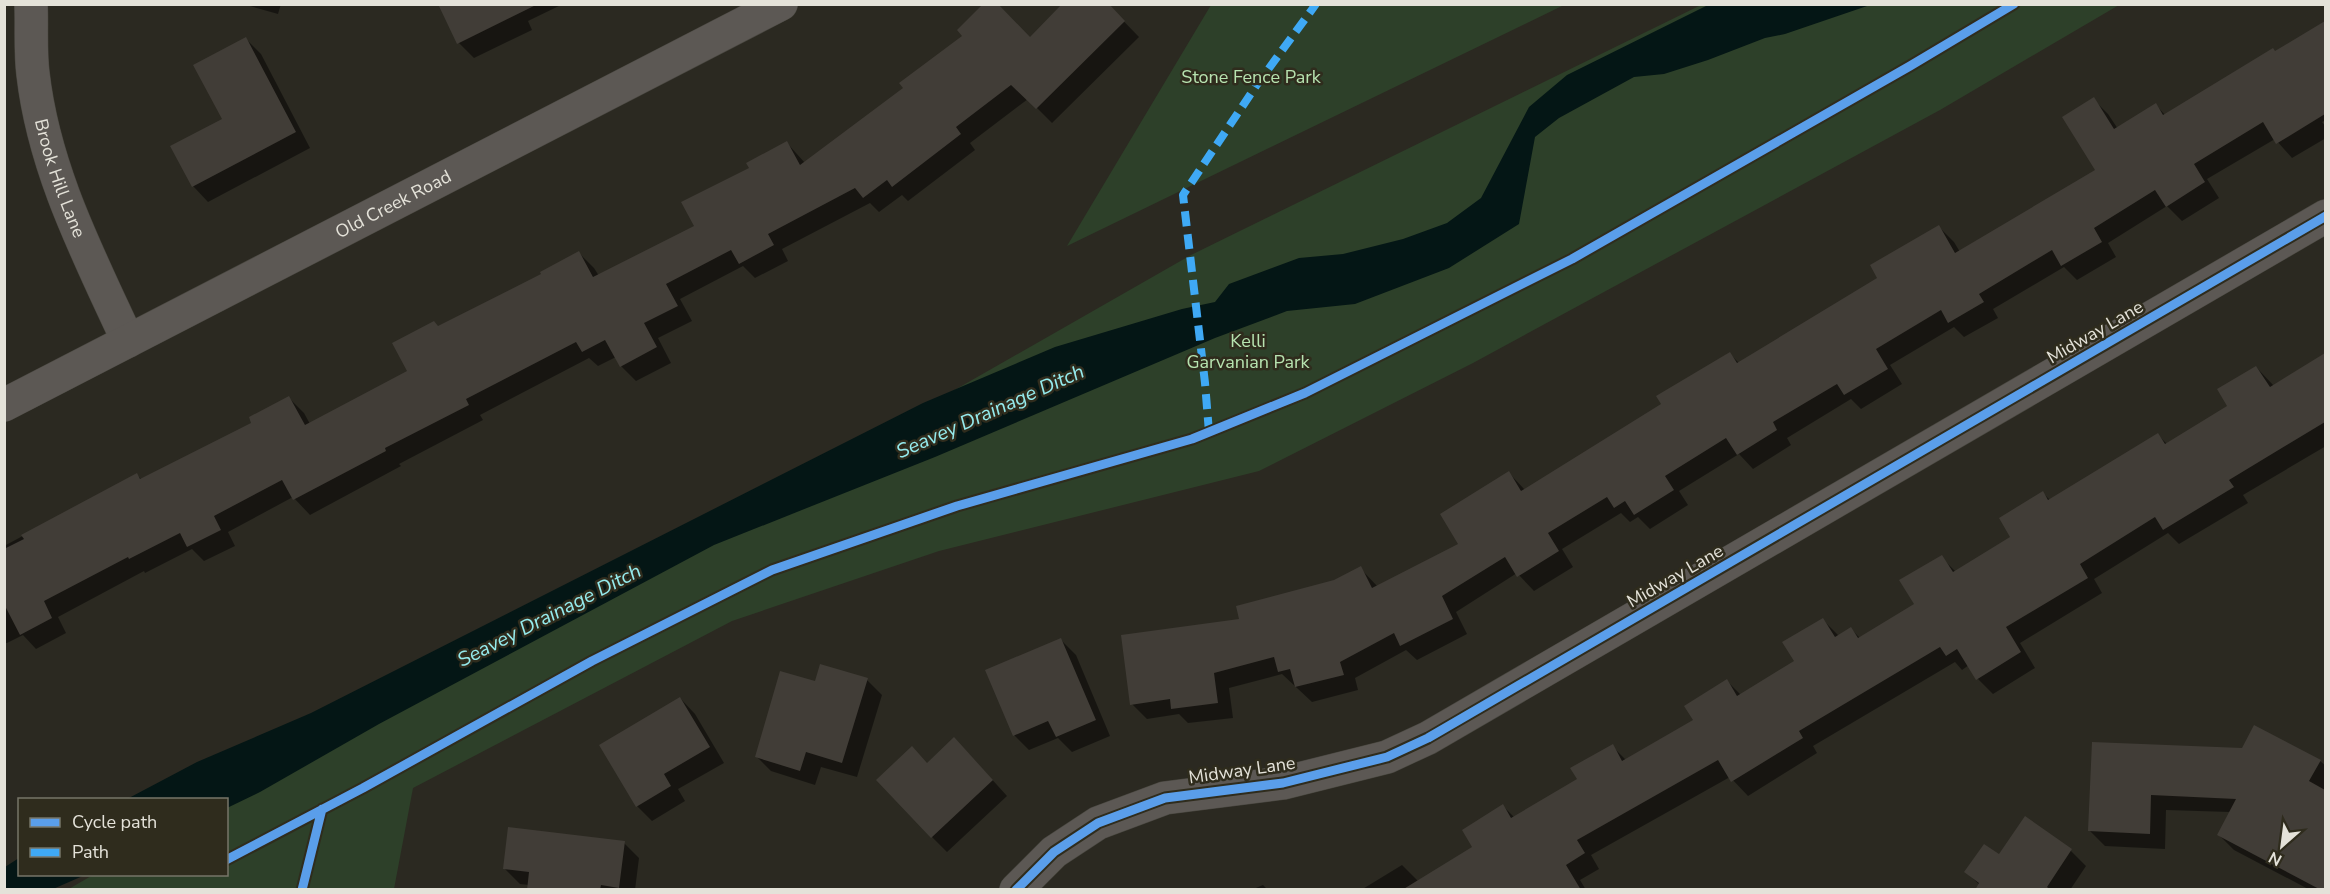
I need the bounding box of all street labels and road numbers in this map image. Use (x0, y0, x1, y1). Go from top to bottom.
street label: Brook Hill Lane (29, 116, 91, 242)
street label: Old Creek Road (331, 164, 455, 244)
street label: Midway Lane (2042, 295, 2148, 369)
street label: Midway Lane (1622, 539, 1728, 613)
street label: Midway Lane (1187, 751, 1297, 789)

